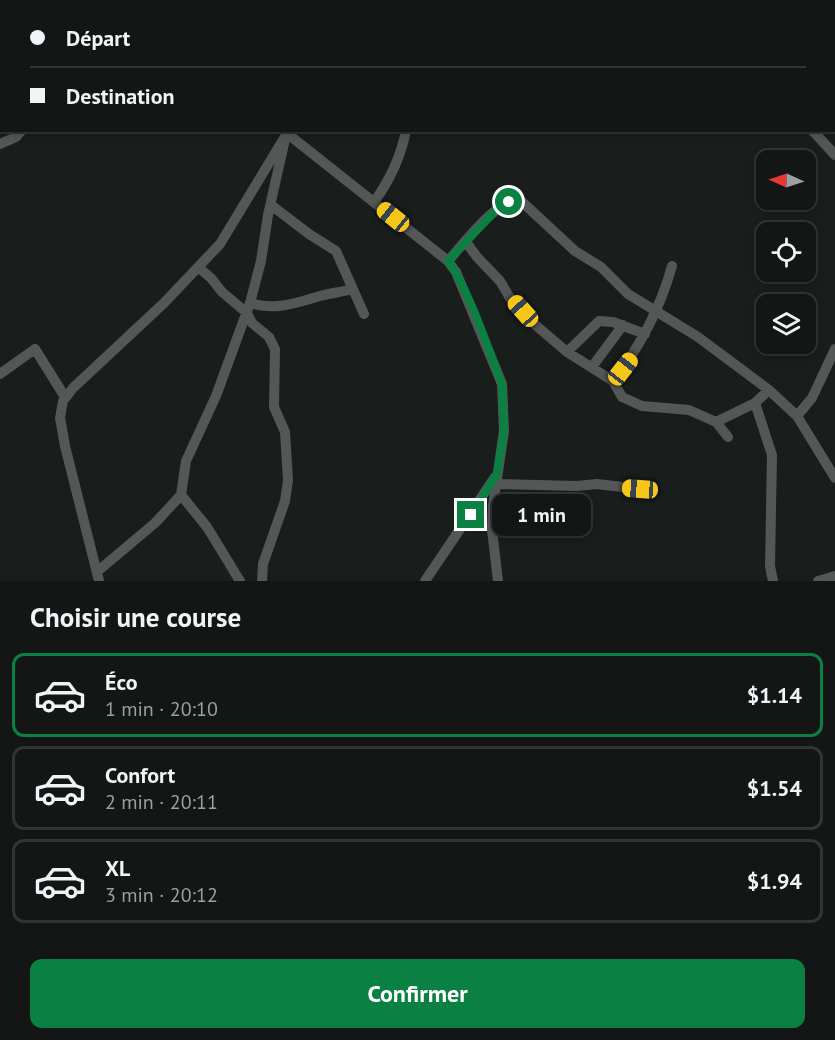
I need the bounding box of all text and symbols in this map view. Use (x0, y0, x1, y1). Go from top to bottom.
text: Départ (66, 24, 130, 52)
text: Destination (66, 82, 175, 110)
north arrow (756, 150, 816, 210)
map controls (756, 150, 816, 354)
route start (495, 188, 522, 215)
car (373, 199, 413, 235)
button: locate (756, 222, 816, 282)
car (504, 292, 542, 330)
button: layers (756, 294, 816, 354)
car (605, 349, 641, 389)
car (621, 479, 659, 499)
callout: 1 min (492, 494, 591, 536)
route end (457, 501, 484, 528)
text: 1 min (517, 502, 566, 528)
text: Choisir une course (30, 600, 241, 634)
icon: car (33, 668, 87, 722)
text: Éco (105, 668, 137, 696)
text: $1.14 (747, 681, 802, 709)
text: 1 min · 20:10 (105, 696, 218, 722)
icon: car (33, 761, 87, 815)
text: Confort (105, 761, 175, 789)
text: $1.54 (747, 774, 802, 802)
text: 2 min · 20:11 (105, 789, 218, 815)
icon: car (33, 854, 87, 908)
text: XL (105, 854, 130, 882)
text: $1.94 (747, 867, 802, 895)
text: 3 min · 20:12 (105, 882, 218, 908)
button: Confirmer (30, 959, 805, 1028)

